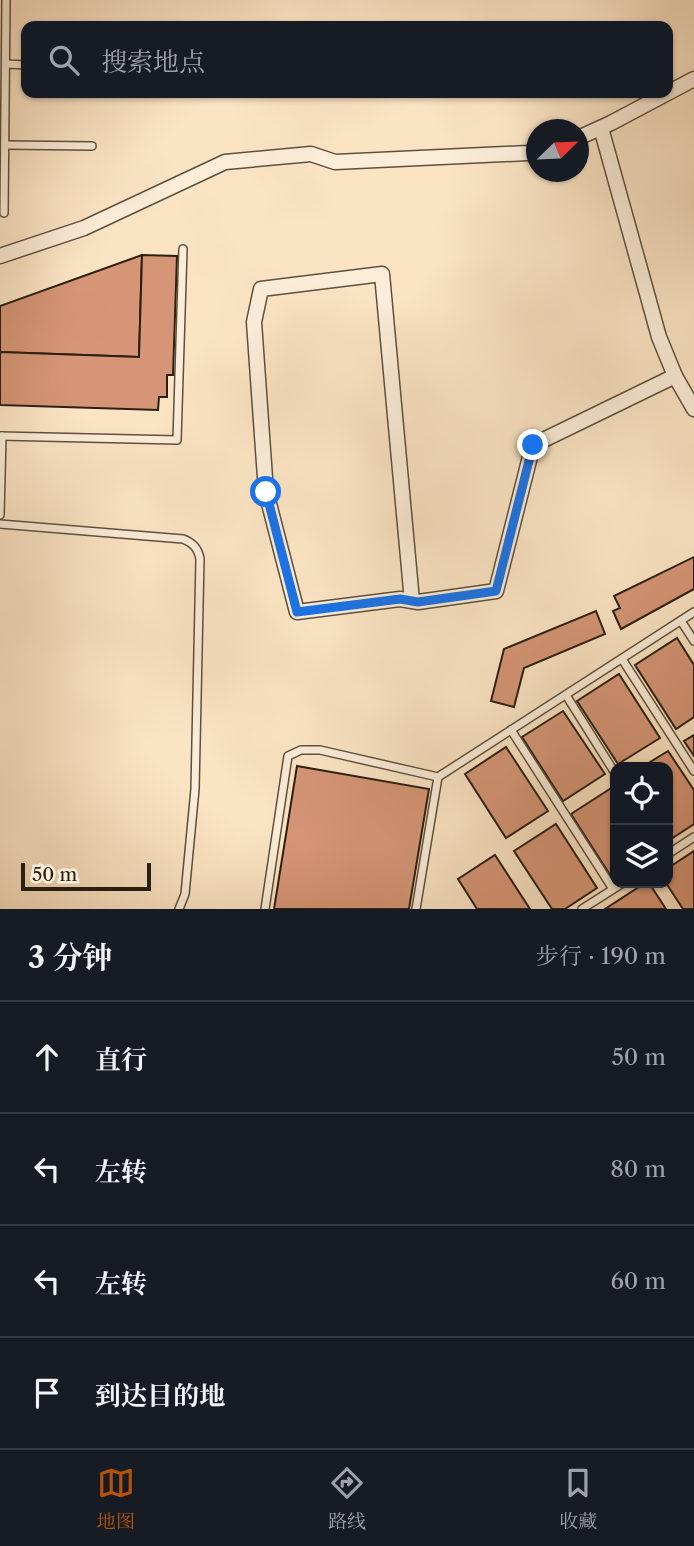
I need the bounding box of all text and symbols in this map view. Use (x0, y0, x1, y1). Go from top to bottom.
search box (21, 21, 673, 98)
icon: search (45, 41, 83, 79)
text: 搜索地点 (101, 46, 205, 78)
north arrow (526, 119, 589, 182)
route end (517, 429, 548, 460)
route start (250, 476, 281, 507)
map controls (610, 762, 673, 888)
button: locate (610, 762, 673, 825)
button: layers (610, 825, 673, 888)
scale bar (21, 860, 150, 892)
text: 50 m (32, 863, 77, 886)
text: 3 分钟 (28, 939, 112, 976)
text: 步行 · 190 m (536, 942, 666, 970)
icon: ahead (28, 1038, 66, 1076)
text: 50 m (611, 1043, 666, 1071)
text: 直行 (95, 1044, 147, 1076)
icon: left (28, 1150, 66, 1188)
text: 80 m (610, 1155, 666, 1183)
text: 左转 (95, 1156, 147, 1188)
icon: left (28, 1262, 66, 1300)
text: 60 m (610, 1267, 666, 1295)
text: 左转 (95, 1268, 147, 1300)
icon: arrive (28, 1374, 66, 1412)
text: 到达目的地 (95, 1380, 225, 1412)
tab: 地图 (97, 1464, 135, 1533)
tab: 路线 (328, 1464, 366, 1533)
tab: 收藏 (559, 1464, 597, 1533)

